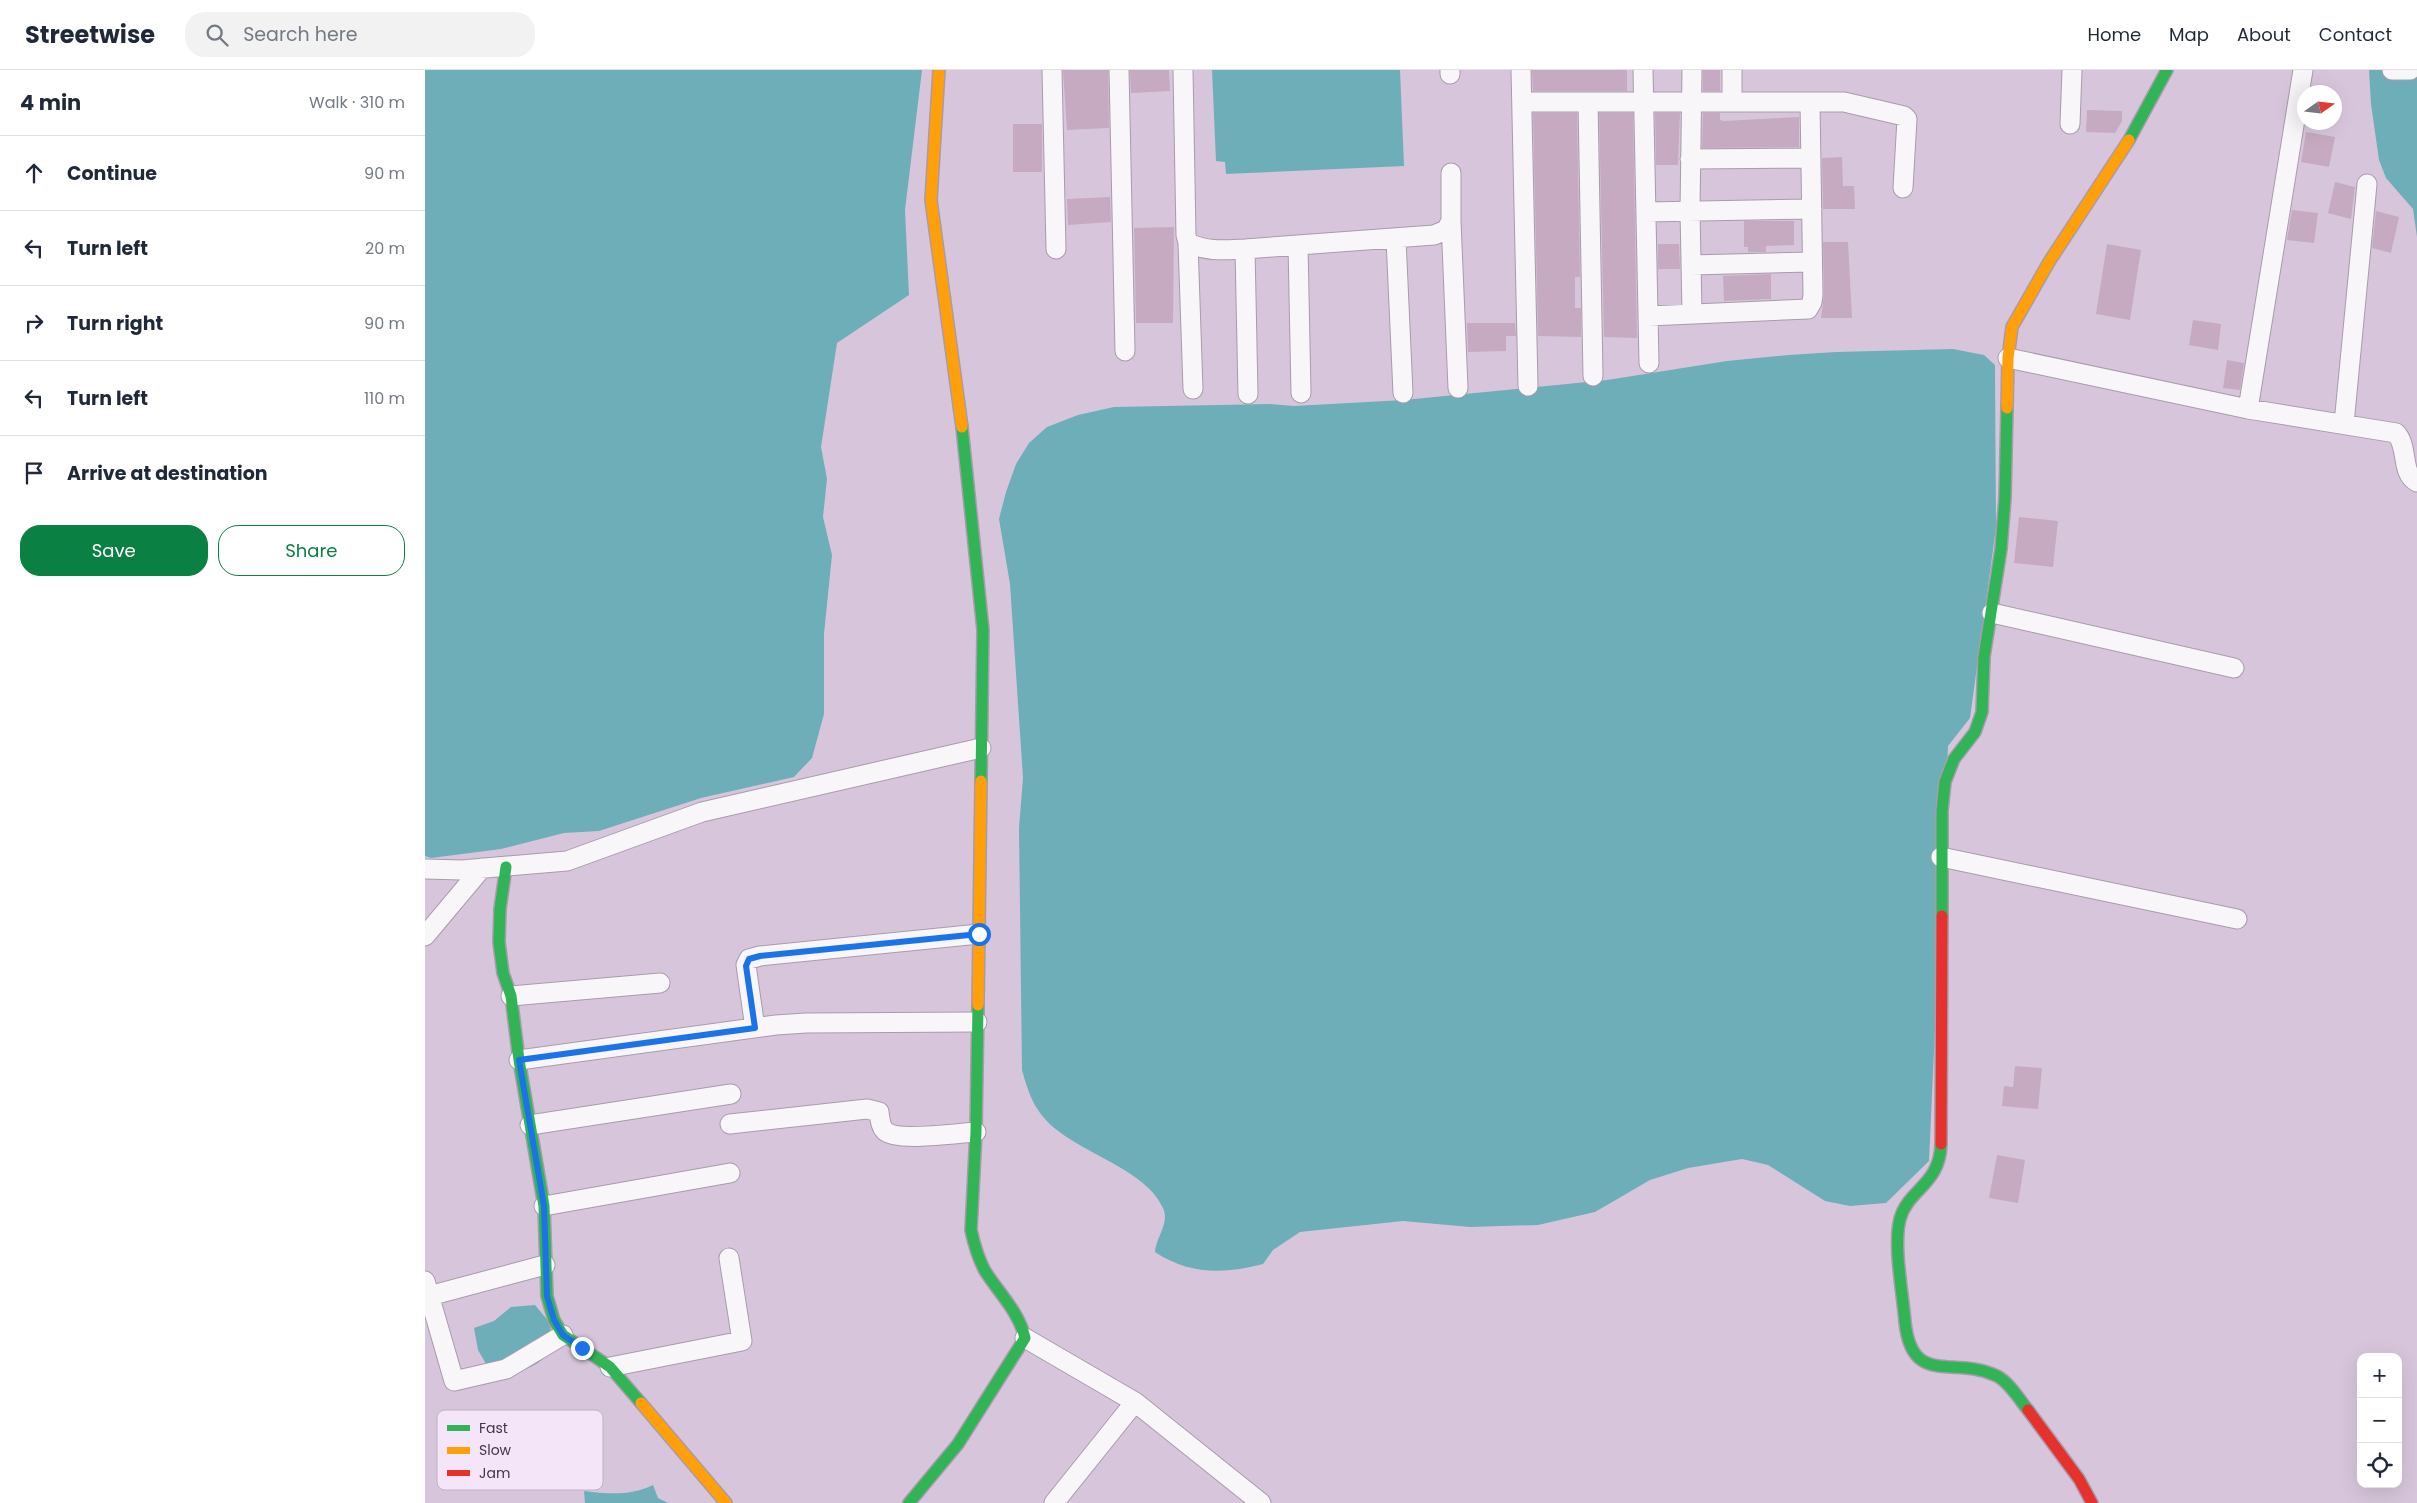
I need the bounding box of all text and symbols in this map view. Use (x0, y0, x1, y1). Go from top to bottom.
search box (185, 12, 535, 57)
text: Streetwise (25, 18, 155, 51)
icon: search (203, 21, 231, 49)
text: Search here (243, 21, 358, 48)
text: Home (2087, 22, 2141, 47)
text: Map (2169, 22, 2209, 47)
text: About (2237, 22, 2291, 47)
text: Contact (2319, 22, 2392, 47)
north arrow (2297, 85, 2342, 130)
text: 4 min (20, 88, 81, 117)
text: Walk · 310 m (309, 91, 405, 114)
icon: ahead (20, 159, 48, 187)
text: Continue (67, 160, 157, 187)
text: 90 m (364, 162, 405, 185)
icon: left (20, 234, 48, 262)
text: Turn left (67, 235, 148, 262)
text: 20 m (365, 237, 405, 260)
icon: right (20, 309, 48, 337)
text: Turn right (67, 310, 163, 337)
text: 90 m (364, 312, 405, 335)
icon: left (20, 384, 48, 412)
text: Turn left (67, 385, 148, 412)
text: 110 m (364, 387, 405, 410)
icon: arrive (20, 459, 48, 487)
text: Arrive at destination (67, 460, 268, 487)
button: Save (20, 525, 208, 576)
button: Share (218, 525, 405, 576)
route start (968, 923, 991, 946)
route end (571, 1337, 594, 1360)
map controls (2357, 1353, 2402, 1488)
button: + (2357, 1353, 2402, 1398)
button: − (2357, 1398, 2402, 1443)
legend (437, 1410, 603, 1490)
text: Fast (479, 1418, 508, 1438)
text: Slow (479, 1440, 512, 1460)
button: locate (2357, 1443, 2402, 1488)
text: Jam (479, 1463, 510, 1483)

